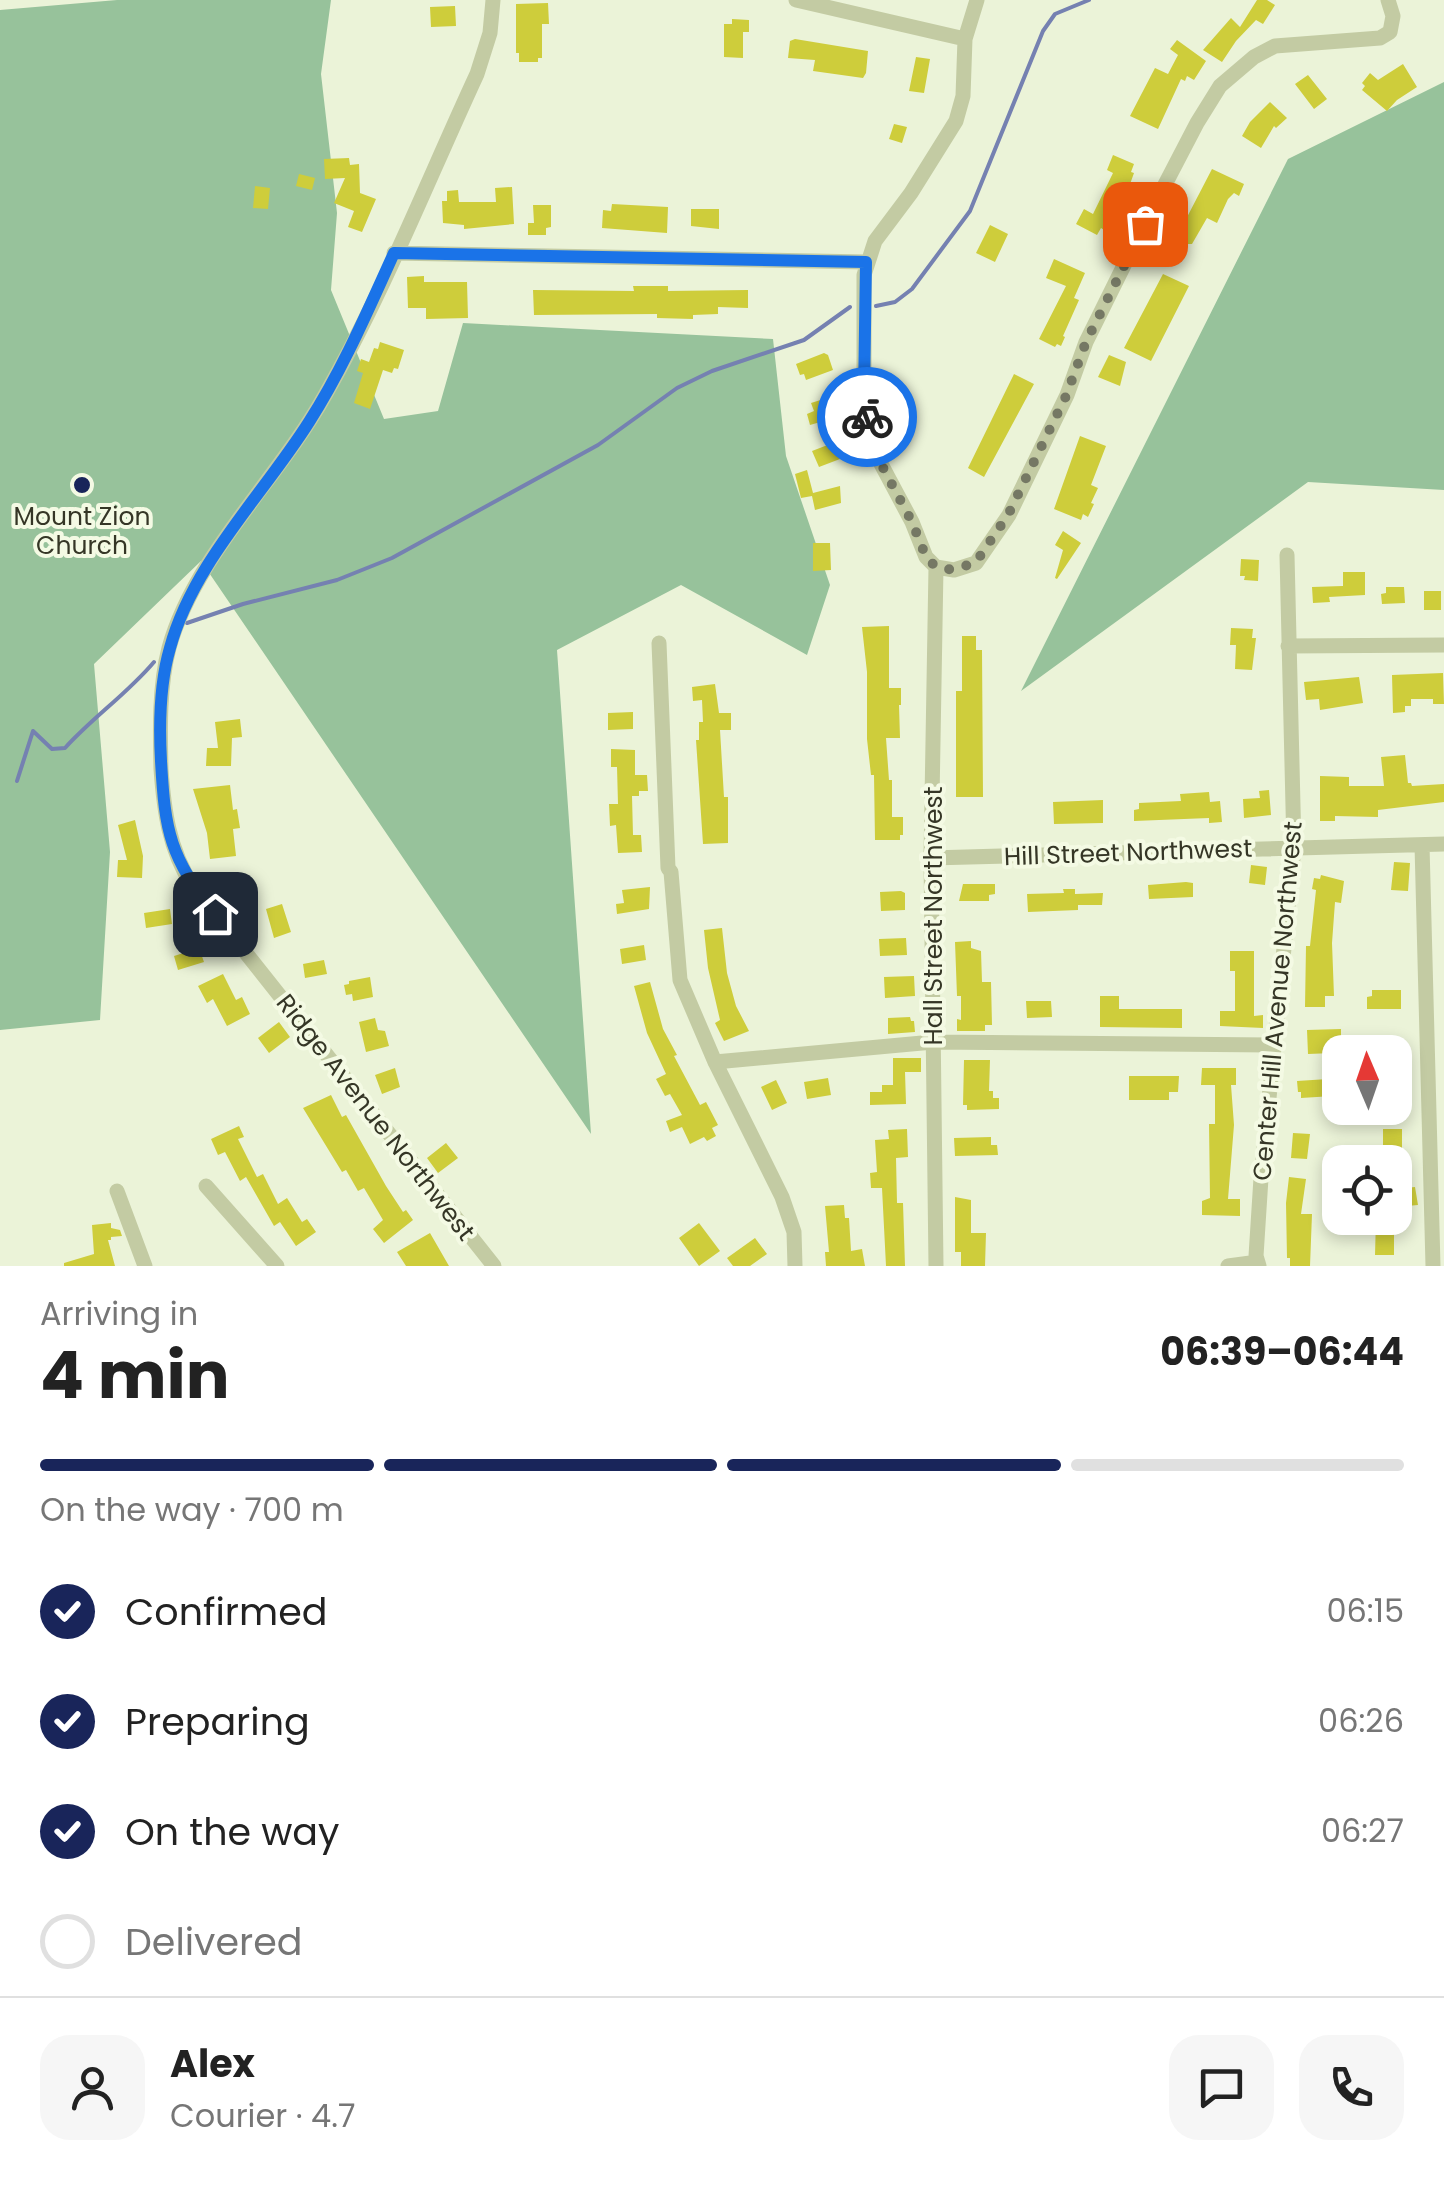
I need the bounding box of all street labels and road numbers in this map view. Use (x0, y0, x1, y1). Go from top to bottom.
street label: Hall Street Northwest (916, 786, 951, 1046)
street label: Center Hill Avenue Northwest (1244, 820, 1311, 1182)
street label: Hill Street Northwest (1003, 831, 1253, 874)
street label: Ridge Avenue Northwest (268, 987, 483, 1248)

